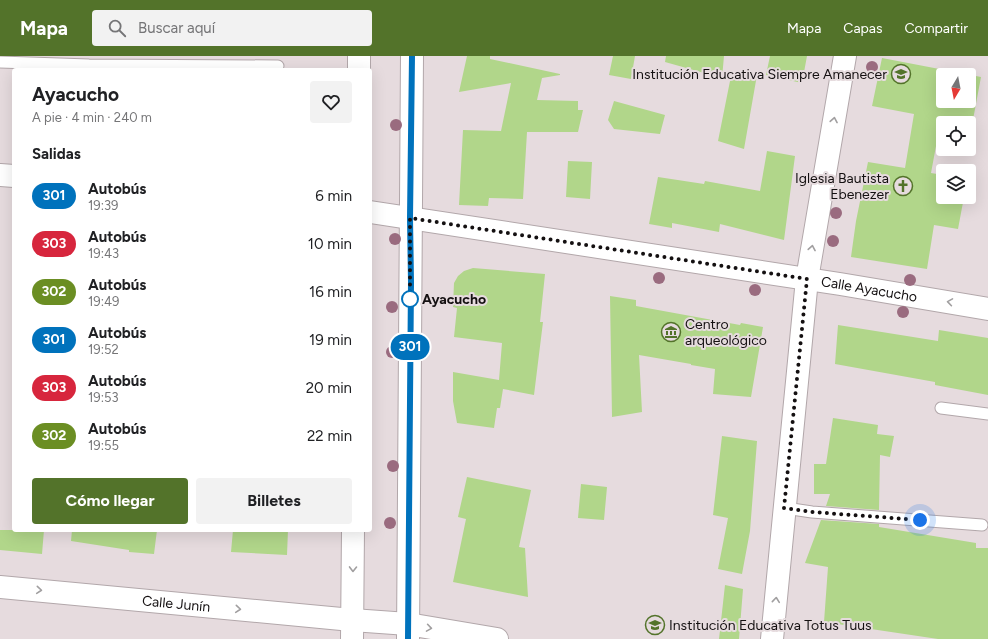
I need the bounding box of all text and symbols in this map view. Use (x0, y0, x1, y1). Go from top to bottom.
search box (92, 10, 372, 46)
text: Mapa (20, 17, 68, 40)
icon: search (106, 17, 128, 39)
text: Buscar aquí (138, 19, 215, 37)
text: Mapa (787, 20, 821, 37)
text: Capas (843, 20, 882, 37)
text: Compartir (904, 20, 968, 37)
school or university icon: Institución Educativa Siempre Amanecer (890, 63, 912, 85)
place label: Institución Educativa Siempre Amanecer (632, 66, 887, 83)
north arrow (936, 68, 976, 108)
map controls (936, 68, 976, 204)
button: heart (310, 81, 352, 123)
text: Ayacucho (32, 83, 119, 106)
text: A pie · 4 min · 240 m (32, 110, 152, 125)
button: locate (936, 116, 976, 156)
one-way arrow (829, 117, 838, 123)
text: Salidas (32, 145, 81, 163)
button: layers (936, 164, 976, 204)
place label: Iglesia Bautista Ebenezer (795, 170, 889, 203)
church icon: Iglesia Bautista Ebenezer (892, 175, 914, 197)
text: Autobús (88, 180, 146, 198)
text: 301 (43, 187, 65, 204)
text: 6 min (315, 187, 352, 205)
text: 19:39 (88, 198, 118, 213)
text: Autobús (88, 228, 146, 246)
text: 303 (42, 235, 66, 252)
text: 10 min (308, 235, 352, 253)
one-way arrow (807, 245, 816, 251)
text: 19:43 (88, 246, 119, 261)
street label: Calle Ayacucho (820, 273, 918, 305)
text: Autobús (88, 276, 146, 294)
text: 302 (42, 283, 66, 300)
text: 16 min (309, 283, 352, 301)
marker: Ayacucho (401, 290, 419, 308)
place label: Ayacucho (422, 291, 486, 308)
text: 19:49 (88, 294, 119, 309)
one-way arrow (946, 299, 953, 307)
place label: Centro arqueológico (685, 316, 767, 349)
museum icon: Centro arqueológico (660, 321, 682, 343)
text: Autobús (88, 324, 146, 342)
text: 301 (43, 331, 65, 348)
text: 19 min (309, 331, 352, 349)
line badge: 301 (387, 334, 433, 360)
text: 301 (399, 338, 421, 355)
text: 19:52 (88, 342, 119, 357)
text: Autobús (88, 372, 146, 390)
text: 303 (42, 379, 66, 396)
text: 20 min (306, 379, 352, 397)
text: 19:53 (88, 390, 119, 405)
text: Autobús (88, 420, 146, 438)
text: 302 (42, 427, 66, 444)
text: 22 min (307, 427, 352, 445)
text: 19:55 (88, 438, 119, 453)
button: Cómo llegar (32, 478, 188, 524)
button: Billetes (196, 478, 352, 524)
your location (910, 510, 930, 530)
one-way arrow (349, 566, 357, 572)
one-way arrow (36, 586, 42, 595)
street label: Calle Junín (141, 592, 211, 615)
one-way arrow (771, 597, 780, 603)
one-way arrow (235, 605, 241, 614)
school or university icon: Institución Educativa Totus Tuus (644, 614, 666, 636)
place label: Institución Educativa Totus Tuus (669, 617, 872, 634)
one-way arrow (426, 623, 432, 632)

